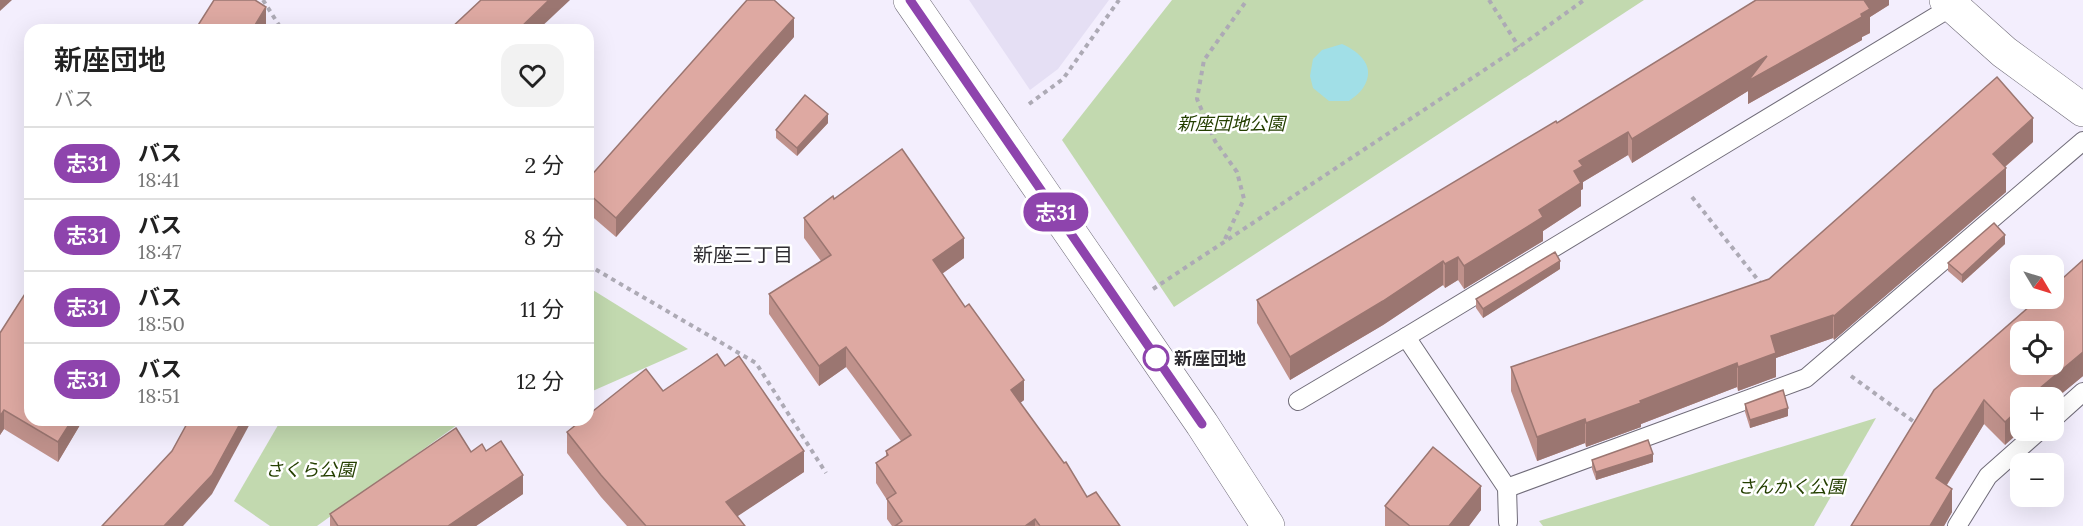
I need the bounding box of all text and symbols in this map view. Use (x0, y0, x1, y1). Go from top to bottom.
text: 新座団地 (54, 42, 166, 78)
button: heart (501, 44, 564, 107)
text: バス (54, 86, 94, 111)
park label: 新座団地公園 (1177, 112, 1288, 135)
text: バス (138, 139, 182, 167)
text: 志31 (66, 150, 108, 177)
text: 2 分 (524, 151, 564, 179)
text: 18:41 (138, 167, 180, 192)
line badge: 志31 (1022, 192, 1090, 232)
text: 志31 (1035, 199, 1077, 226)
text: バス (138, 211, 182, 239)
text: 志31 (66, 222, 108, 249)
text: 8 分 (524, 223, 564, 251)
text: 18:47 (138, 239, 182, 264)
district label: 新座三丁目 (693, 242, 793, 267)
north arrow (2010, 255, 2064, 309)
map controls (2010, 255, 2064, 507)
text: バス (138, 283, 182, 311)
text: 志31 (66, 294, 108, 321)
text: 11 分 (520, 295, 564, 323)
text: 18:50 (138, 311, 185, 336)
button: locate (2010, 321, 2064, 375)
marker: 新座団地 (1143, 345, 1169, 371)
place label: 新座団地 (1174, 347, 1246, 370)
text: バス (138, 355, 182, 383)
text: 志31 (66, 366, 108, 393)
text: 12 分 (516, 367, 564, 395)
text: 18:51 (138, 383, 180, 408)
button: + (2010, 387, 2064, 441)
button: − (2010, 453, 2064, 507)
park label: さくら公園 (265, 458, 358, 481)
park label: さんかく公園 (1737, 475, 1848, 498)

